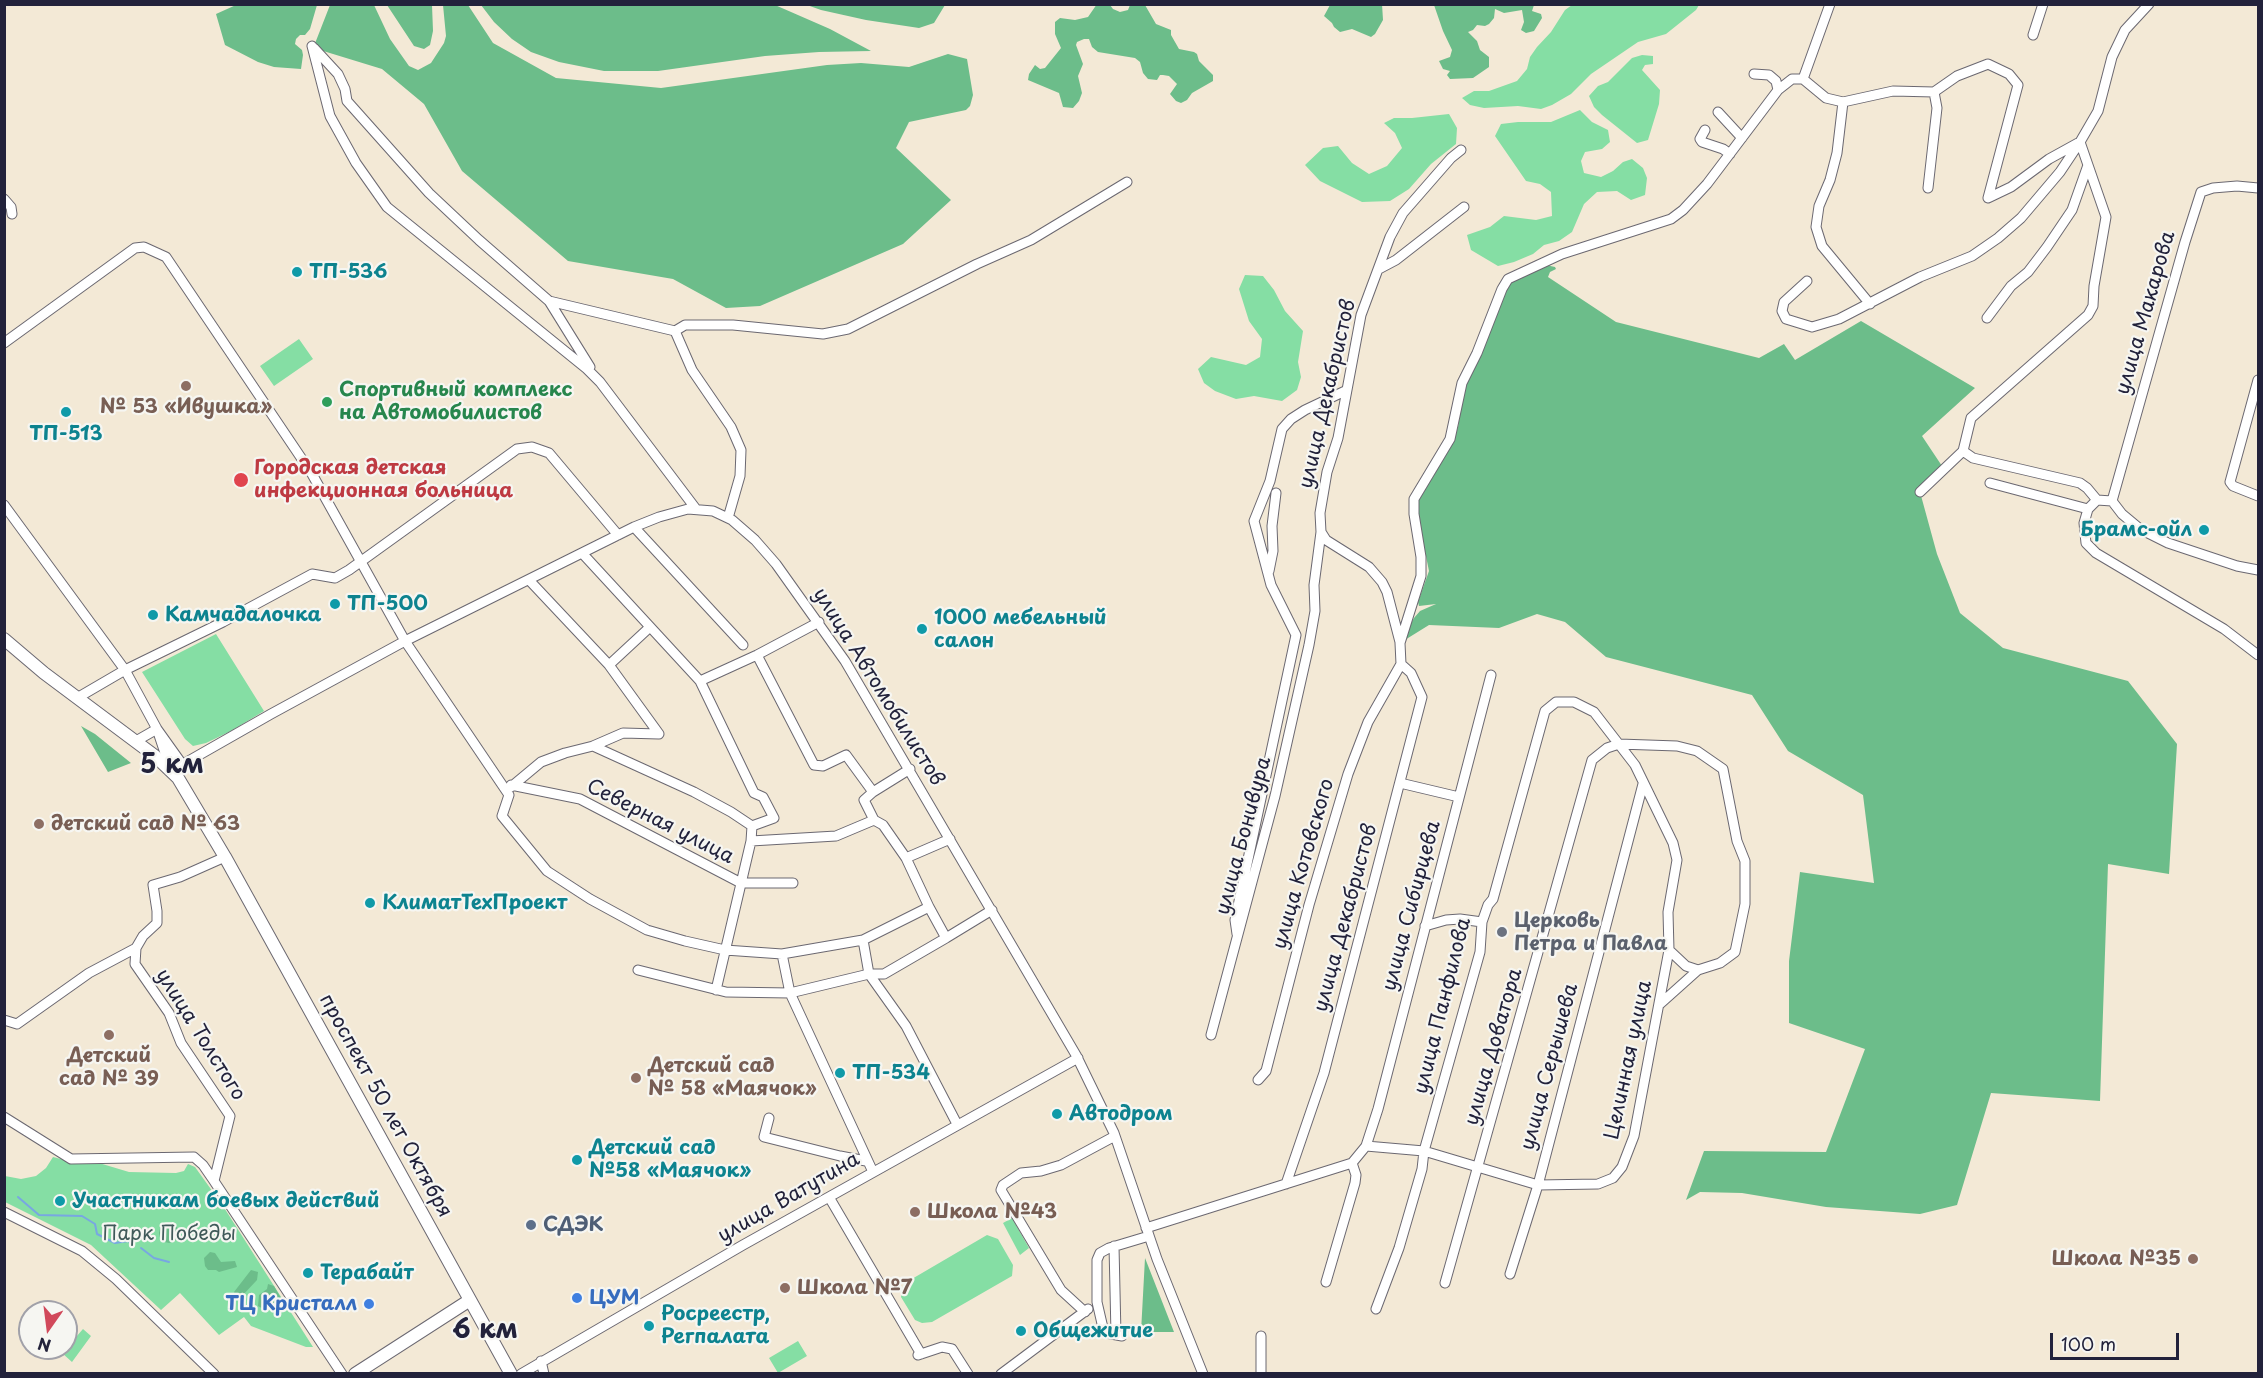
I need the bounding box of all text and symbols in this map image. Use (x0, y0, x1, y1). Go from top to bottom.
street label: улица Макарова (2111, 228, 2181, 398)
place label: ТП-536 (309, 260, 387, 284)
marker: ТП-536 (290, 265, 304, 279)
street label: улица Декабристов (1295, 297, 1361, 491)
place label: Спортивный комплекс на Автомобилистов (339, 378, 572, 425)
marker: № 53 «Ивушка» (179, 379, 193, 393)
place label: № 53 «Ивушка» (100, 395, 272, 419)
marker: Спортивный комплекс на Автомобилистов (320, 395, 334, 409)
marker: ТП-513 (59, 405, 73, 419)
place label: ТП-513 (29, 422, 103, 446)
place label: Городская детская инфекционная больница (254, 456, 513, 503)
marker: Городская детская инфекционная больница (232, 471, 250, 489)
place label: Брамс-ойл (2080, 518, 2192, 542)
marker: Брамс-ойл (2197, 523, 2211, 537)
street label: улица Автомобилистов (807, 584, 949, 790)
place label: ТП-500 (347, 592, 428, 616)
marker: ТП-500 (328, 597, 342, 611)
place label: Камчадалочка (165, 603, 322, 627)
place label: 1000 мебельный салон (934, 606, 1107, 653)
marker: Камчадалочка (146, 608, 160, 622)
marker: 1000 мебельный салон (915, 622, 929, 636)
district label: 5 км (140, 750, 204, 782)
street label: улица Бонивура (1211, 754, 1277, 918)
street label: Северная улица (582, 775, 738, 869)
street label: улица Котовского (1268, 776, 1340, 952)
place label: детский сад № 63 (51, 812, 240, 836)
marker: детский сад № 63 (32, 817, 46, 831)
street label: улица Сибирцева (1378, 818, 1446, 994)
street label: улица Декабристов (1309, 821, 1383, 1015)
place label: КлиматТехПроект (382, 891, 567, 915)
marker: КлиматТехПроект (363, 896, 377, 910)
place label: Церковь Петра и Павла (1514, 909, 1667, 956)
street label: улица Панфилова (1409, 915, 1477, 1097)
marker: Церковь Петра и Павла (1495, 925, 1509, 939)
street label: улица Толстого (150, 965, 250, 1105)
street label: улица Доватора (1460, 966, 1528, 1128)
street label: Целинная улица (1600, 978, 1658, 1142)
street label: улица Серышева (1516, 981, 1584, 1153)
street label: проспект 50 лет Октября (313, 990, 457, 1222)
marker: Детский сад № 39 (102, 1028, 116, 1042)
place label: Детский сад № 39 (59, 1044, 159, 1091)
place label: Детский сад № 58 «Маячок» (648, 1054, 817, 1101)
place label: ТП-534 (852, 1061, 930, 1085)
marker: ТП-534 (833, 1066, 847, 1080)
marker: Детский сад № 58 «Маячок» (629, 1071, 643, 1085)
place label: Автодром (1069, 1102, 1173, 1126)
marker: Автодром (1050, 1107, 1064, 1121)
place label: Детский сад №58 «Маячок» (589, 1136, 751, 1183)
street label: улица Ватутина (714, 1148, 864, 1248)
marker: Детский сад №58 «Маячок» (570, 1153, 584, 1167)
place label: Участникам боевых действий (72, 1189, 379, 1213)
marker: Участникам боевых действий (53, 1194, 67, 1208)
place label: Школа №43 (927, 1200, 1057, 1224)
marker: Школа №43 (908, 1205, 922, 1219)
place label: СДЭК (543, 1213, 603, 1237)
marker: СДЭК (524, 1218, 538, 1232)
park label: Парк Победы (102, 1222, 236, 1246)
place label: Школа №35 (2051, 1247, 2181, 1271)
marker: Школа №35 (2186, 1252, 2200, 1266)
place label: Терабайт (320, 1261, 414, 1285)
marker: Терабайт (301, 1266, 315, 1280)
place label: Школа №7 (797, 1276, 912, 1300)
marker: Школа №7 (778, 1281, 792, 1295)
place label: ЦУМ (589, 1286, 639, 1310)
marker: ЦУМ (570, 1291, 584, 1305)
place label: ТЦ Кристалл (225, 1292, 357, 1316)
marker: ТЦ Кристалл (362, 1297, 376, 1311)
north arrow (18, 1300, 78, 1360)
place label: Росреестр, Регпалата (661, 1302, 770, 1349)
district label: 6 км (452, 1315, 518, 1347)
marker: Росреестр, Регпалата (642, 1319, 656, 1333)
place label: Общежитие (1033, 1319, 1153, 1343)
scale bar (2053, 1321, 2182, 1359)
marker: Общежитие (1014, 1324, 1028, 1338)
text: 100 m (2061, 1330, 2116, 1357)
text: N (35, 1332, 53, 1359)

